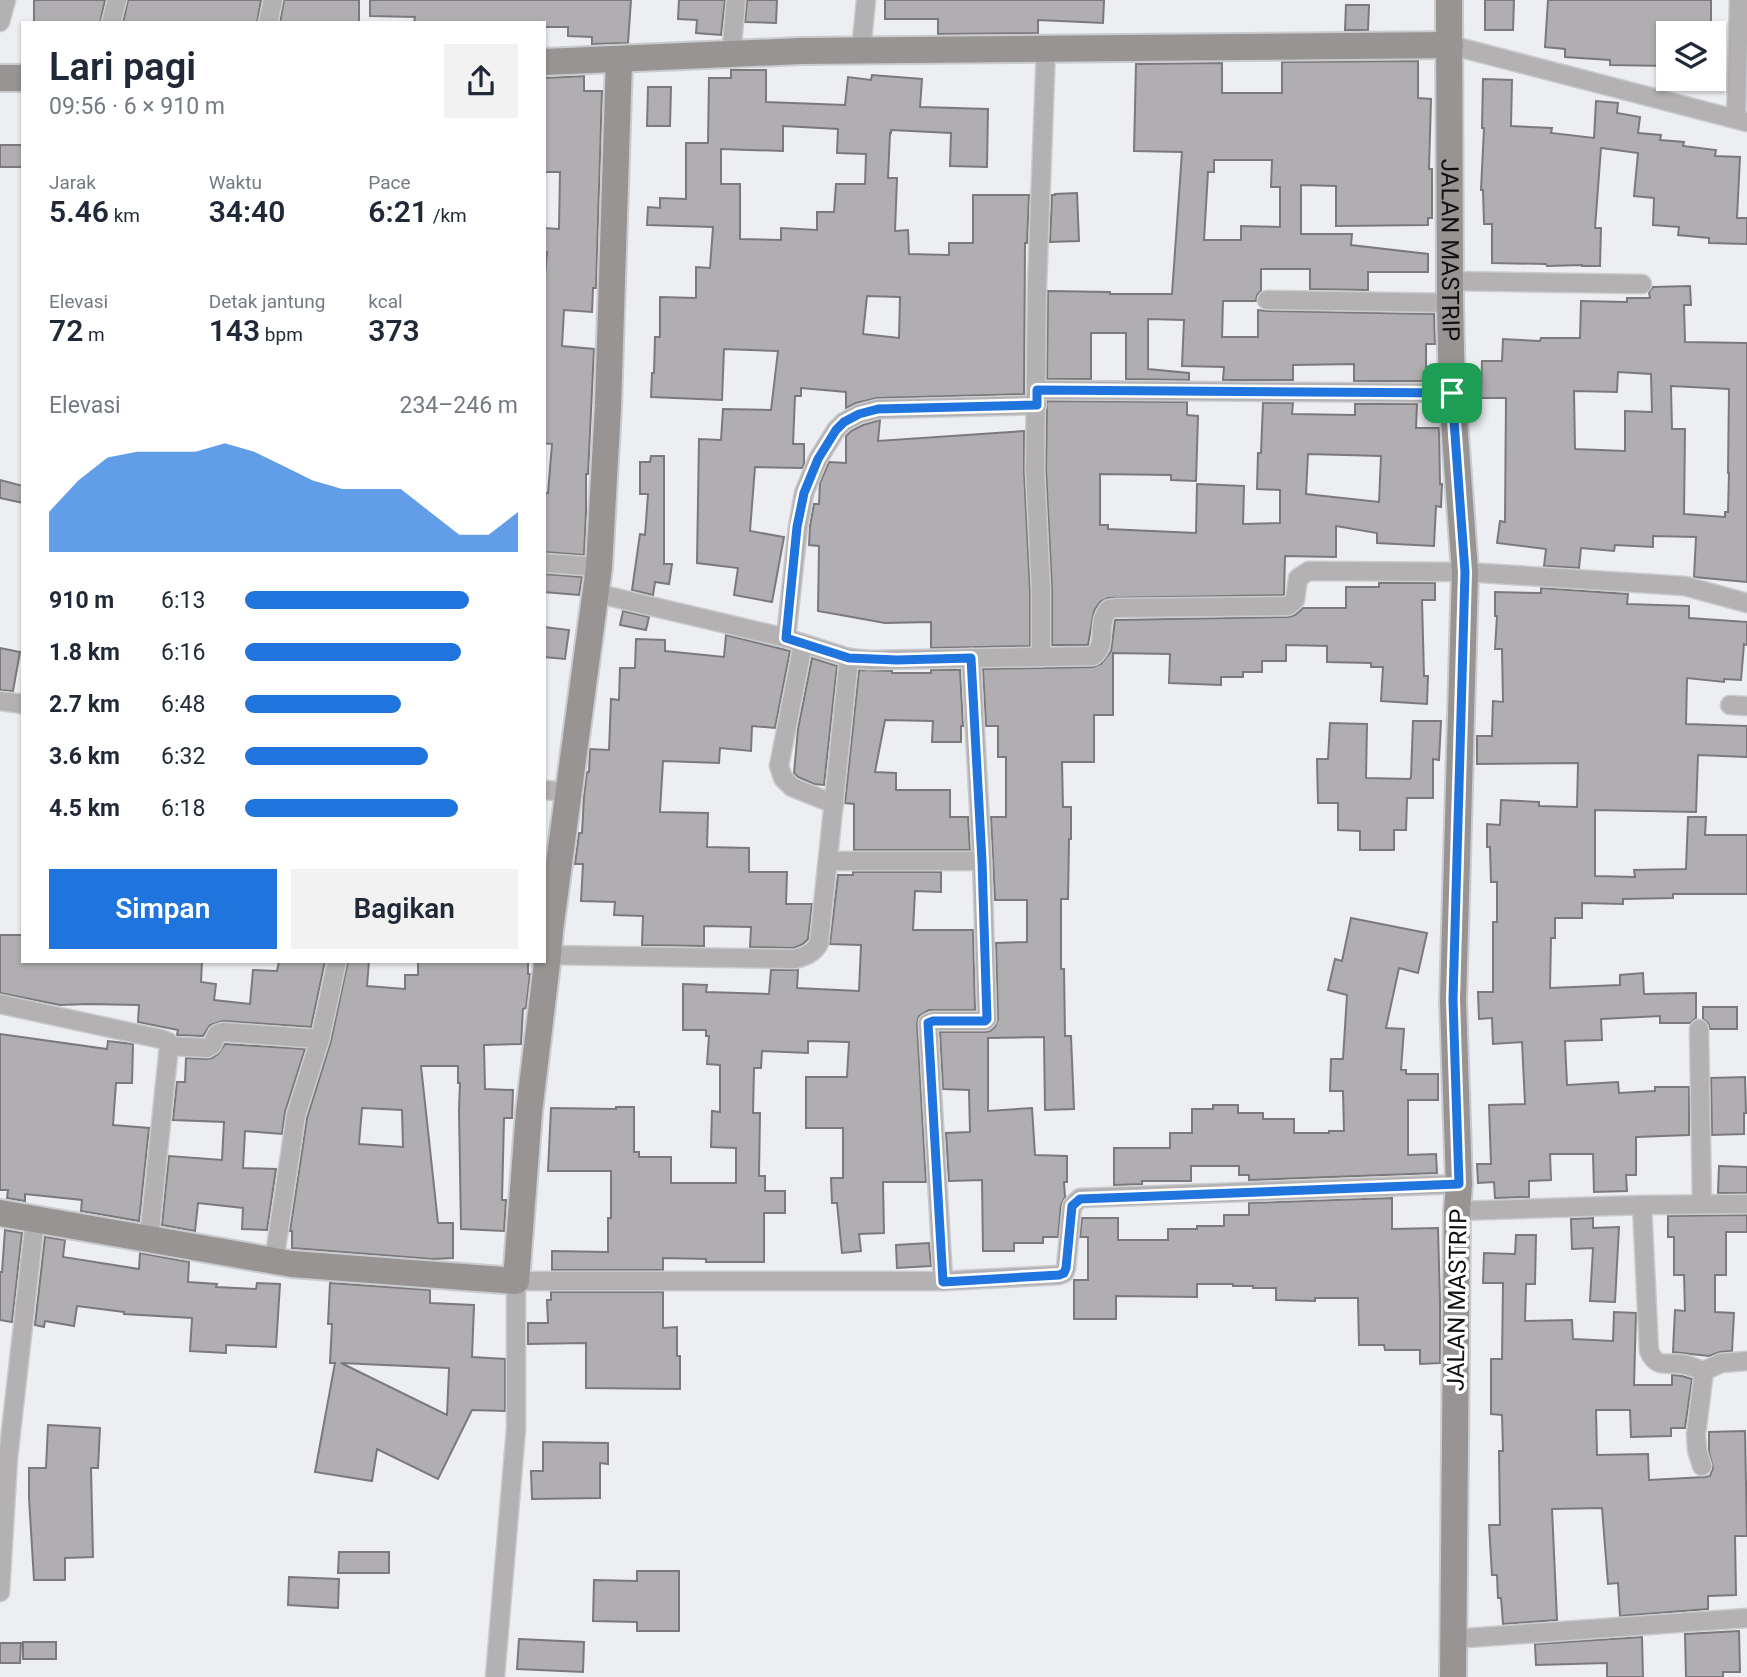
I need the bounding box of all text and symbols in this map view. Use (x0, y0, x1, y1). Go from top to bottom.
map controls (1656, 21, 1726, 91)
button: layers (1656, 21, 1726, 91)
button: share (444, 44, 518, 118)
text: Lari pagi (49, 45, 196, 89)
text: 09:56 · 6 × 910 m (49, 93, 225, 120)
street label: JALAN MASTRIP (1436, 159, 1465, 342)
text: Jarak (49, 171, 96, 194)
text: Waktu (209, 171, 262, 194)
text: Pace (368, 171, 411, 194)
text: 5.46 (49, 194, 109, 229)
text: 34:40 (209, 194, 285, 229)
text: 6:21 (368, 194, 428, 229)
text: km (109, 204, 140, 227)
text: /km (428, 204, 467, 227)
text: Elevasi (49, 290, 108, 313)
text: Detak jantung (209, 290, 325, 313)
text: kcal (368, 290, 403, 313)
text: 72 (49, 313, 83, 348)
text: 143 (209, 313, 260, 348)
text: 373 (368, 313, 420, 348)
text: m (83, 323, 105, 346)
text: bpm (260, 323, 303, 346)
pin (1422, 363, 1482, 423)
icon: arrive (1433, 374, 1471, 412)
text: Elevasi (49, 392, 121, 419)
text: 234–246 m (399, 392, 518, 419)
text: 910 m (49, 587, 114, 614)
text: 6:13 (161, 587, 205, 614)
text: 1.8 km (49, 639, 120, 666)
text: 6:16 (161, 639, 205, 666)
text: 2.7 km (49, 691, 120, 718)
text: 6:48 (161, 691, 205, 718)
text: 3.6 km (49, 743, 120, 770)
text: 6:32 (161, 743, 205, 770)
text: 4.5 km (49, 795, 120, 822)
text: 6:18 (161, 795, 205, 822)
button: Simpan (49, 869, 277, 949)
button: Bagikan (291, 869, 518, 949)
street label: JALAN MASTRIP (1441, 1209, 1473, 1391)

